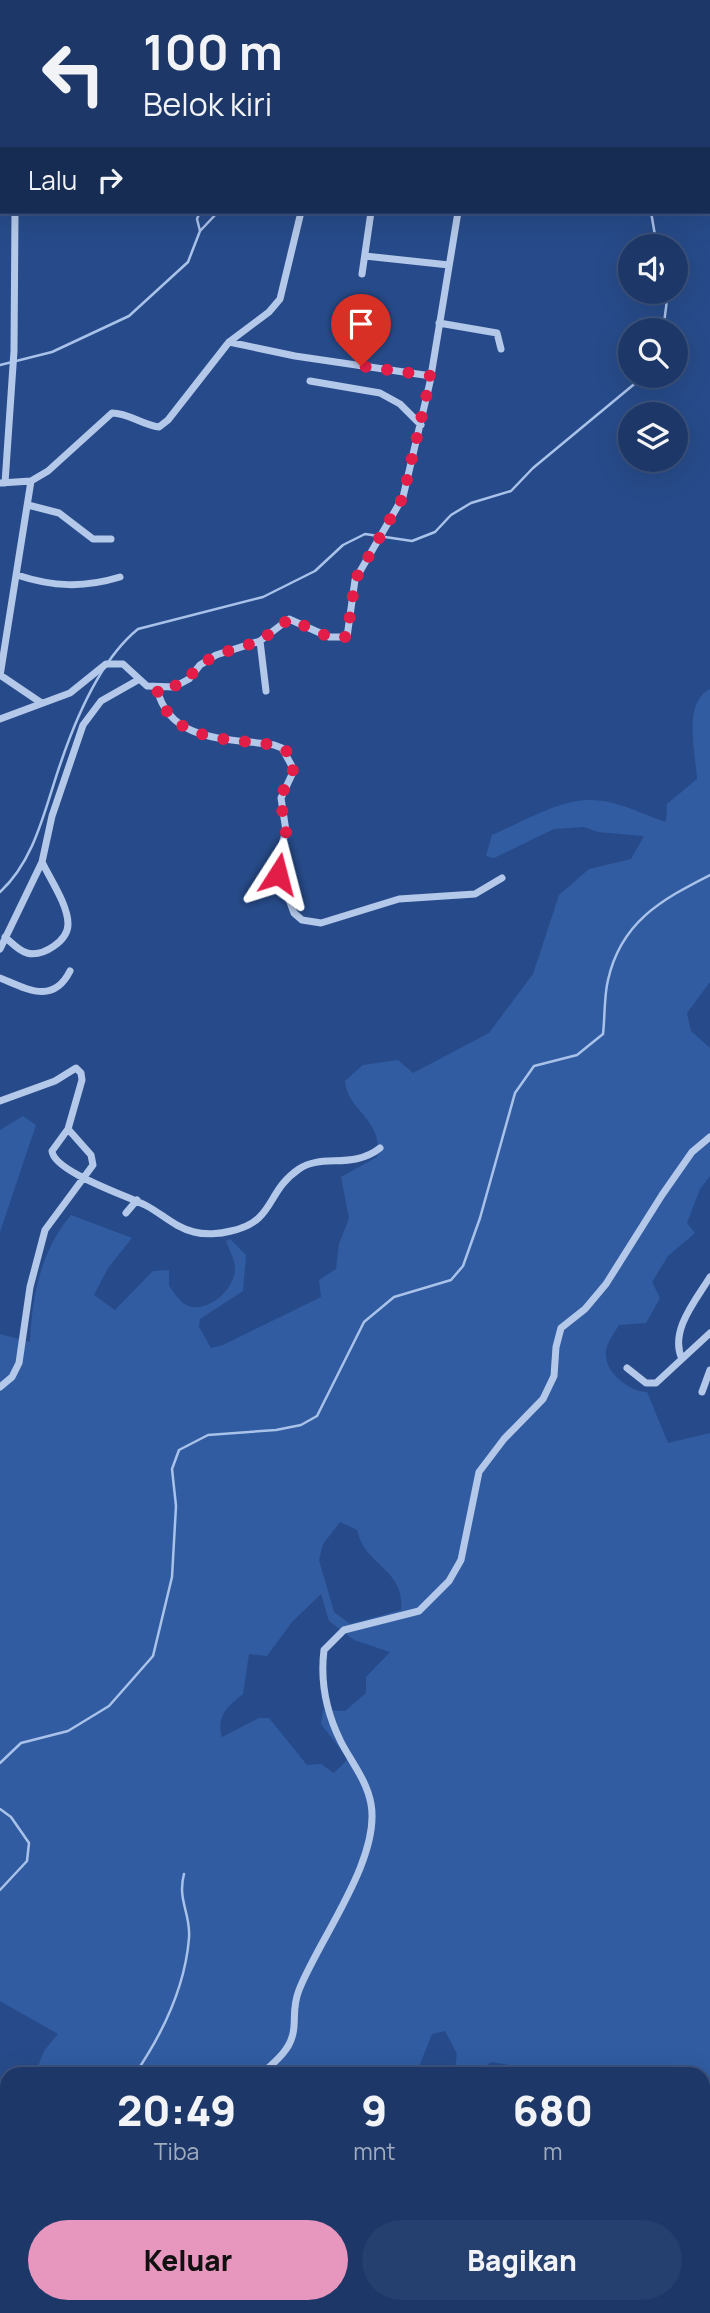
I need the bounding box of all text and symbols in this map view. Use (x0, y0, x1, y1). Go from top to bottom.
text: 100 m (143, 18, 283, 85)
icon: left (28, 28, 119, 119)
text: Belok kiri (143, 82, 272, 126)
icon: right (91, 161, 129, 199)
text: Lalu (28, 162, 77, 198)
map controls (618, 234, 688, 472)
button: sound (618, 234, 688, 304)
pin (331, 294, 391, 366)
icon: arrive (342, 305, 380, 343)
button: search (618, 318, 688, 388)
button: layers (618, 402, 688, 472)
position arrow (241, 837, 315, 911)
text: 20:49 (117, 2081, 236, 2139)
text: 9 (361, 2081, 387, 2139)
text: 680 (512, 2081, 593, 2139)
text: Tiba (154, 2135, 199, 2167)
text: mnt (353, 2135, 396, 2167)
text: m (543, 2135, 563, 2167)
button: Keluar (28, 2220, 348, 2300)
button: Bagikan (362, 2220, 682, 2300)

